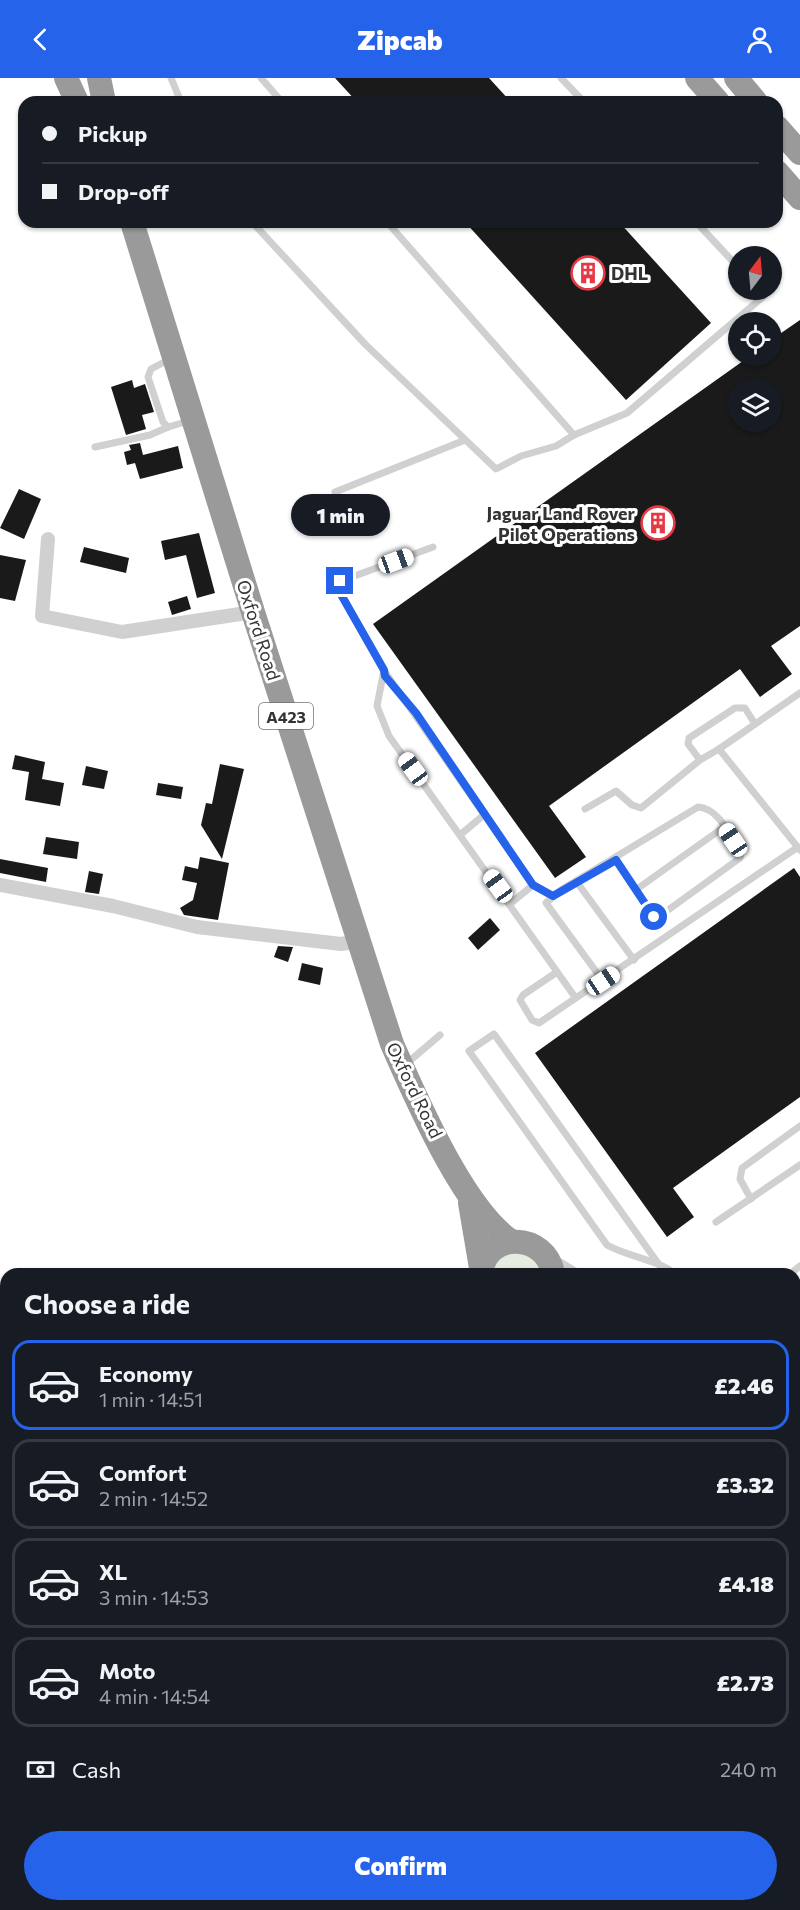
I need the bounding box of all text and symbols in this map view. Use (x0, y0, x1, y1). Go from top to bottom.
icon: back (24, 23, 57, 56)
text: Zipcab (357, 23, 443, 56)
icon: person (743, 23, 776, 56)
text: Pickup (78, 120, 147, 147)
text: Drop-off (78, 178, 169, 205)
north arrow (728, 246, 782, 300)
map controls (728, 246, 782, 432)
building icon: DHL (570, 255, 606, 291)
place label: DHL (611, 262, 648, 284)
button: locate (728, 312, 782, 366)
button: layers (728, 378, 782, 432)
callout: 1 min (290, 494, 389, 536)
place label: Jaguar Land Rover Pilot Operations (486, 502, 636, 545)
text: 1 min (316, 503, 365, 527)
building icon: Jaguar Land Rover Pilot Operations (640, 505, 676, 541)
car (376, 546, 416, 576)
route end (326, 567, 353, 594)
street label: Oxford Road (232, 577, 286, 683)
road number: A423 (259, 703, 313, 729)
car (395, 749, 431, 789)
car (715, 820, 751, 860)
car (480, 866, 516, 906)
route start (640, 903, 667, 930)
car (583, 963, 623, 999)
street label: Oxford Road (382, 1038, 448, 1142)
text: Choose a ride (24, 1287, 190, 1320)
icon: car (27, 1358, 81, 1412)
text: Economy (99, 1360, 193, 1387)
text: £2.46 (714, 1372, 774, 1399)
text: 1 min · 14:51 (99, 1387, 203, 1411)
icon: car (27, 1457, 81, 1511)
text: Comfort (99, 1459, 187, 1486)
text: £3.32 (716, 1471, 774, 1498)
text: 2 min · 14:52 (99, 1486, 208, 1510)
icon: car (27, 1556, 81, 1610)
text: XL (99, 1558, 127, 1585)
text: £4.18 (718, 1570, 774, 1597)
text: 3 min · 14:53 (99, 1585, 209, 1609)
icon: car (27, 1655, 81, 1709)
text: Moto (99, 1657, 155, 1684)
text: £2.73 (717, 1669, 774, 1696)
text: 4 min · 14:54 (99, 1684, 210, 1708)
icon: cash (24, 1753, 57, 1786)
text: Cash (72, 1756, 121, 1783)
text: 240 m (720, 1757, 777, 1781)
button: Confirm (24, 1831, 777, 1900)

